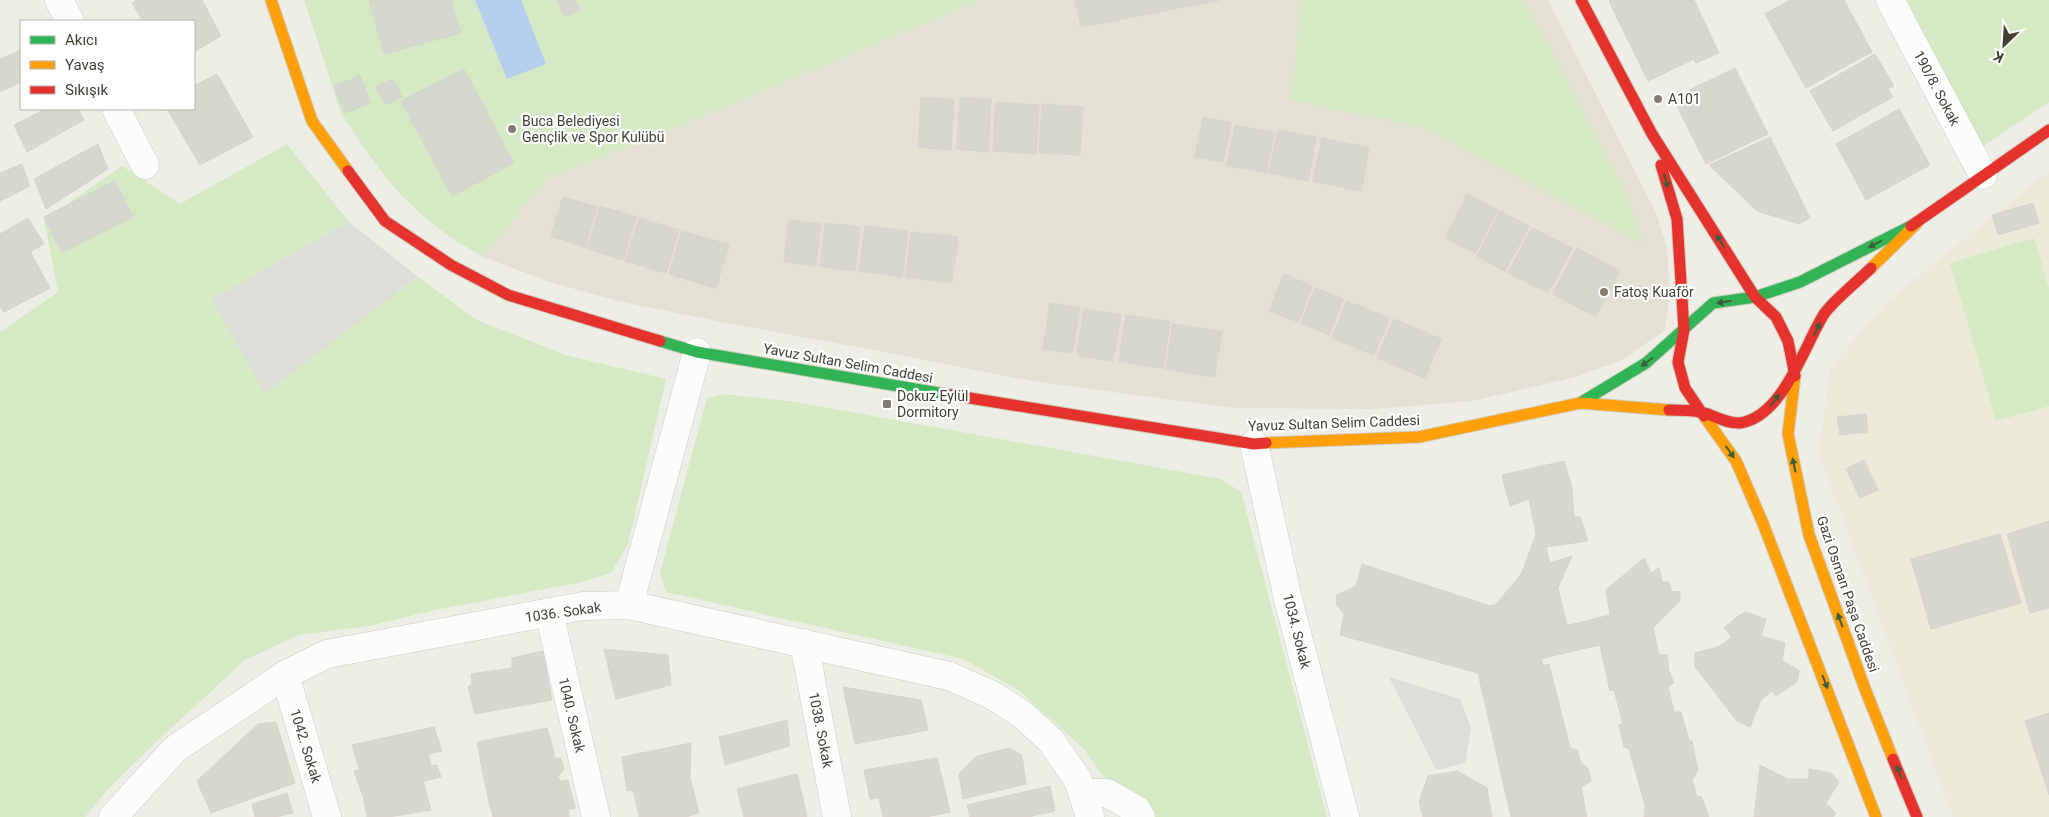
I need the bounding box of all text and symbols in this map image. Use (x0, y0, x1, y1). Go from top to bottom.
legend (20, 20, 195, 110)
north arrow (1979, 20, 2029, 70)
text: Akıcı (65, 31, 98, 49)
street label: 190/8. Sokak (1911, 48, 1964, 129)
text: K (1991, 48, 2006, 66)
text: Yavaş (65, 56, 105, 74)
text: Sıkışık (65, 81, 108, 99)
place label: A101 (1668, 91, 1701, 107)
marker: A101 (1652, 93, 1664, 105)
place label: Buca Belediyesi Gençlik ve Spor Kulübü (522, 113, 664, 145)
marker: Buca Belediyesi Gençlik ve Spor Kulübü (506, 123, 518, 135)
one-way arrow (1662, 174, 1670, 189)
one-way arrow (1715, 234, 1724, 248)
one-way arrow (1867, 240, 1882, 248)
place label: Fatoş Kuaför (1614, 284, 1694, 300)
marker: Fatoş Kuaför (1598, 286, 1610, 298)
one-way arrow (1716, 298, 1732, 306)
one-way arrow (1813, 322, 1821, 336)
street label: Yavuz Sultan Selim Caddesi (762, 340, 934, 386)
one-way arrow (1641, 356, 1654, 367)
place label: Dokuz Eylül Dormitory (897, 388, 968, 420)
one-way arrow (1769, 394, 1780, 407)
marker: Dokuz Eylül Dormitory (881, 398, 893, 410)
street label: Yavuz Sultan Selim Caddesi (1248, 412, 1420, 434)
one-way arrow (1725, 445, 1735, 458)
one-way arrow (1790, 457, 1798, 472)
street label: Gazi Osman Paşa Caddesi (1814, 514, 1882, 674)
street label: 1034. Sokak (1280, 592, 1314, 671)
street label: 1036. Sokak (524, 599, 603, 625)
one-way arrow (1836, 612, 1844, 627)
one-way arrow (1821, 675, 1829, 690)
street label: 1040. Sokak (556, 676, 589, 755)
street label: 1038. Sokak (806, 691, 836, 770)
street label: 1042. Sokak (287, 707, 325, 786)
one-way arrow (1894, 765, 1902, 779)

